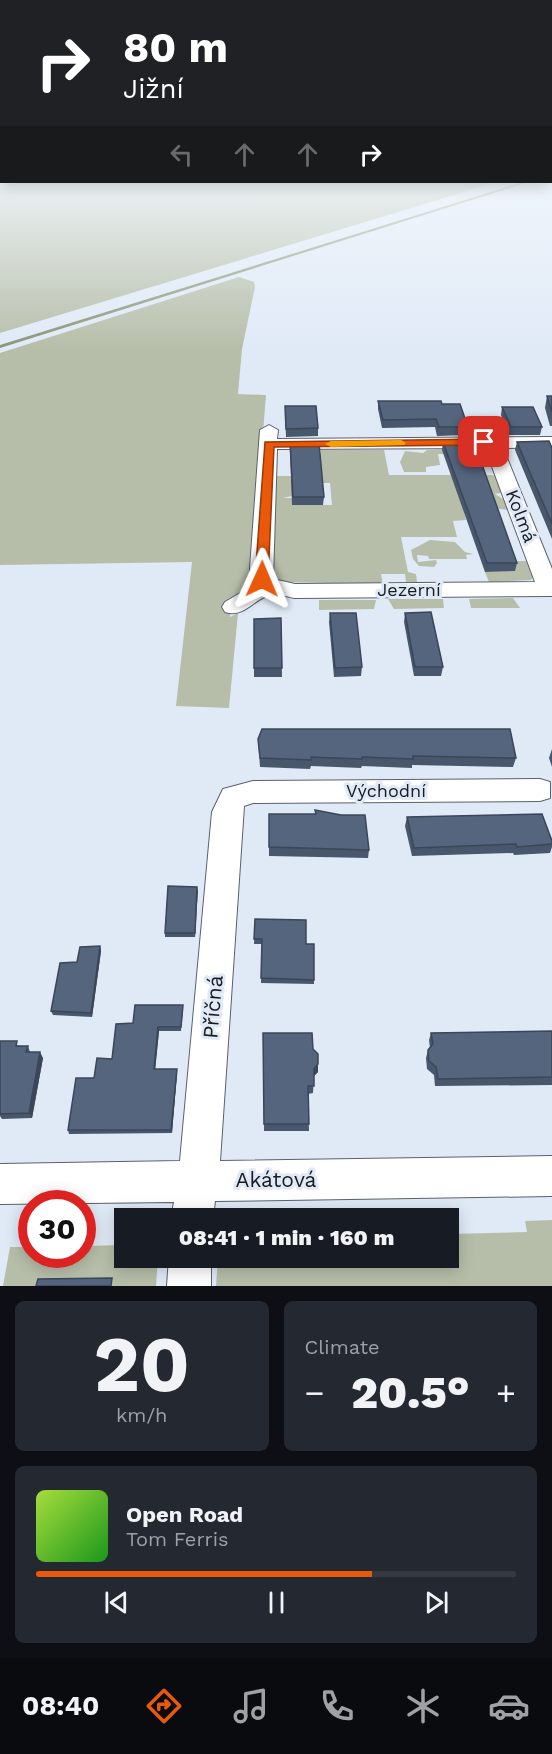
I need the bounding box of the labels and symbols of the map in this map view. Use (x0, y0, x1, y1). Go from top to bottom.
pin (458, 416, 509, 467)
street label: Kolmá (502, 487, 541, 545)
position arrow (230, 547, 294, 611)
street label: Jezerní (377, 579, 441, 600)
street label: Východní (346, 780, 426, 801)
street label: Příčná (197, 974, 228, 1040)
street label: Akátová (236, 1167, 317, 1192)
speed limit sign: 30 (18, 1190, 96, 1268)

